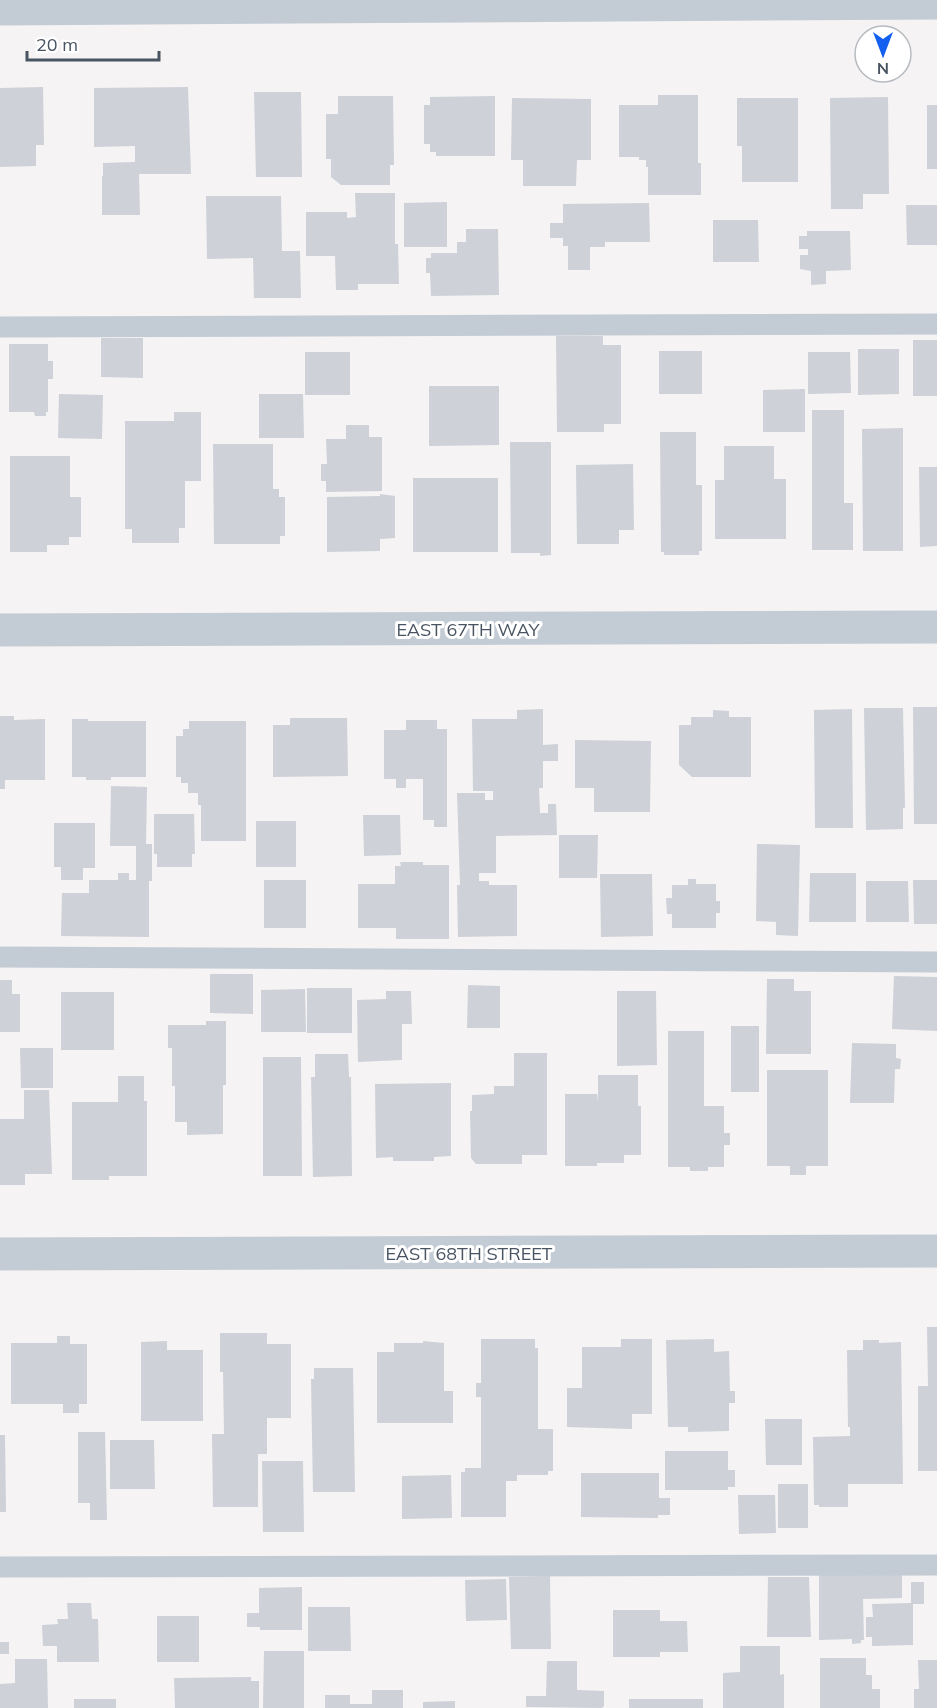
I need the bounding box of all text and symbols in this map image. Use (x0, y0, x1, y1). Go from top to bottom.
scale bar (27, 24, 159, 62)
north arrow (853, 24, 913, 84)
text: 20 m (36, 33, 78, 56)
text: N (877, 59, 889, 79)
street label: EAST 67TH WAY (397, 618, 541, 641)
street label: EAST 68TH STREET (386, 1242, 553, 1265)

